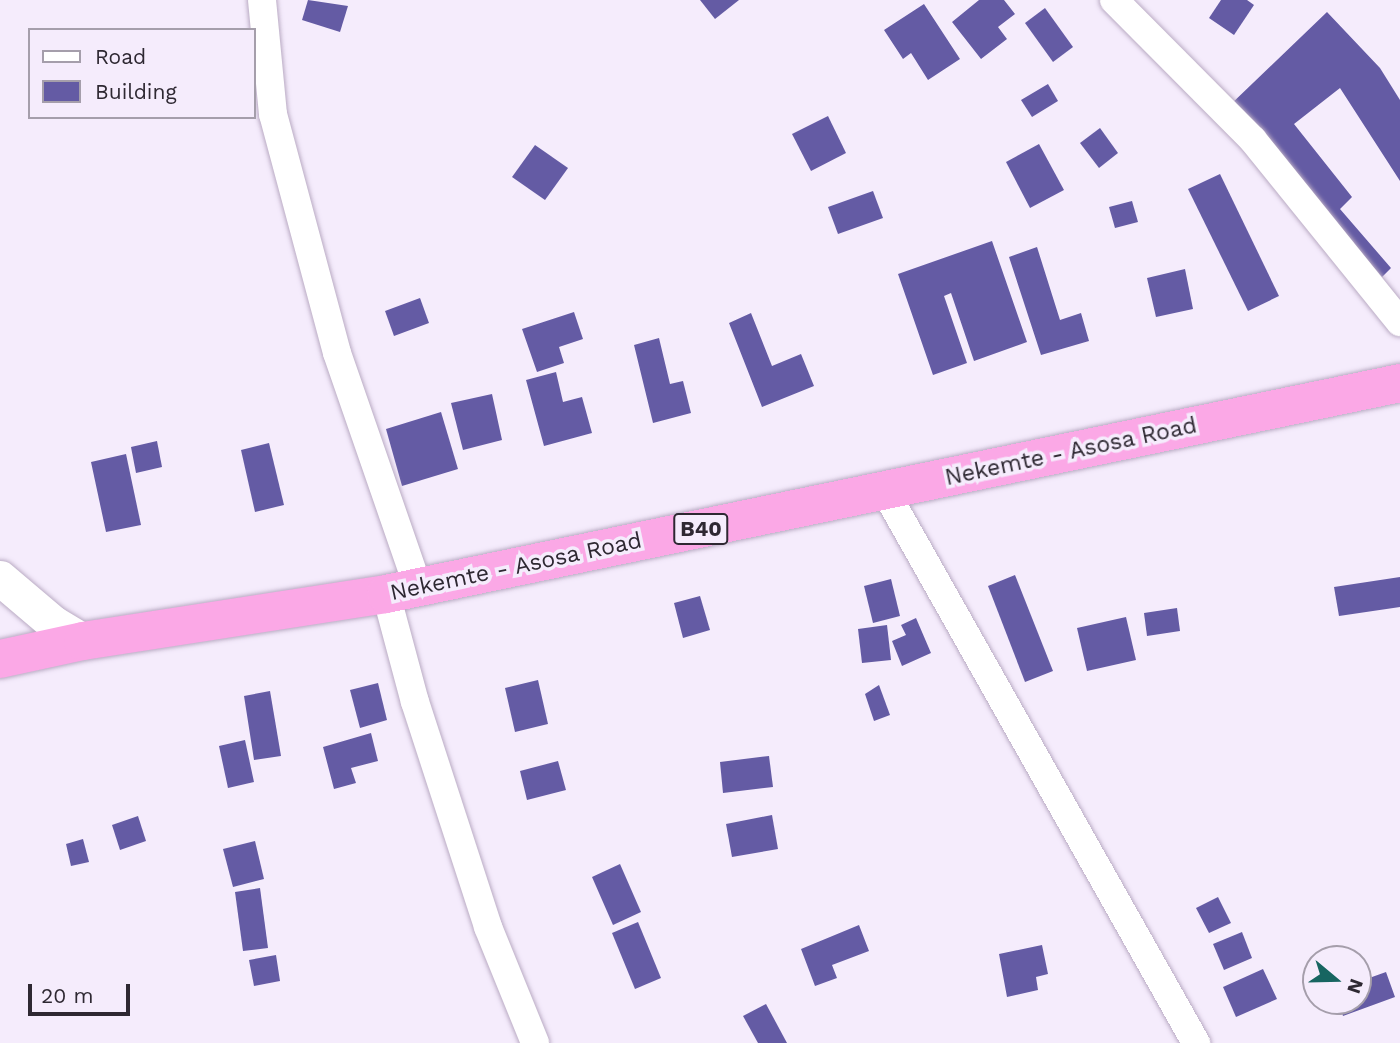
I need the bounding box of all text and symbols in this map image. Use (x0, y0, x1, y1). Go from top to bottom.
legend (28, 28, 256, 119)
text: Road (95, 44, 146, 69)
text: Building (95, 79, 177, 104)
street label: Nekemte - Asosa Road (942, 412, 1200, 492)
road number: B40 (673, 512, 729, 546)
street label: Nekemte - Asosa Road (387, 527, 645, 607)
north arrow (1302, 945, 1372, 1015)
scale bar (32, 970, 133, 1014)
text: N (1342, 976, 1369, 997)
text: 20 m (41, 983, 93, 1008)

